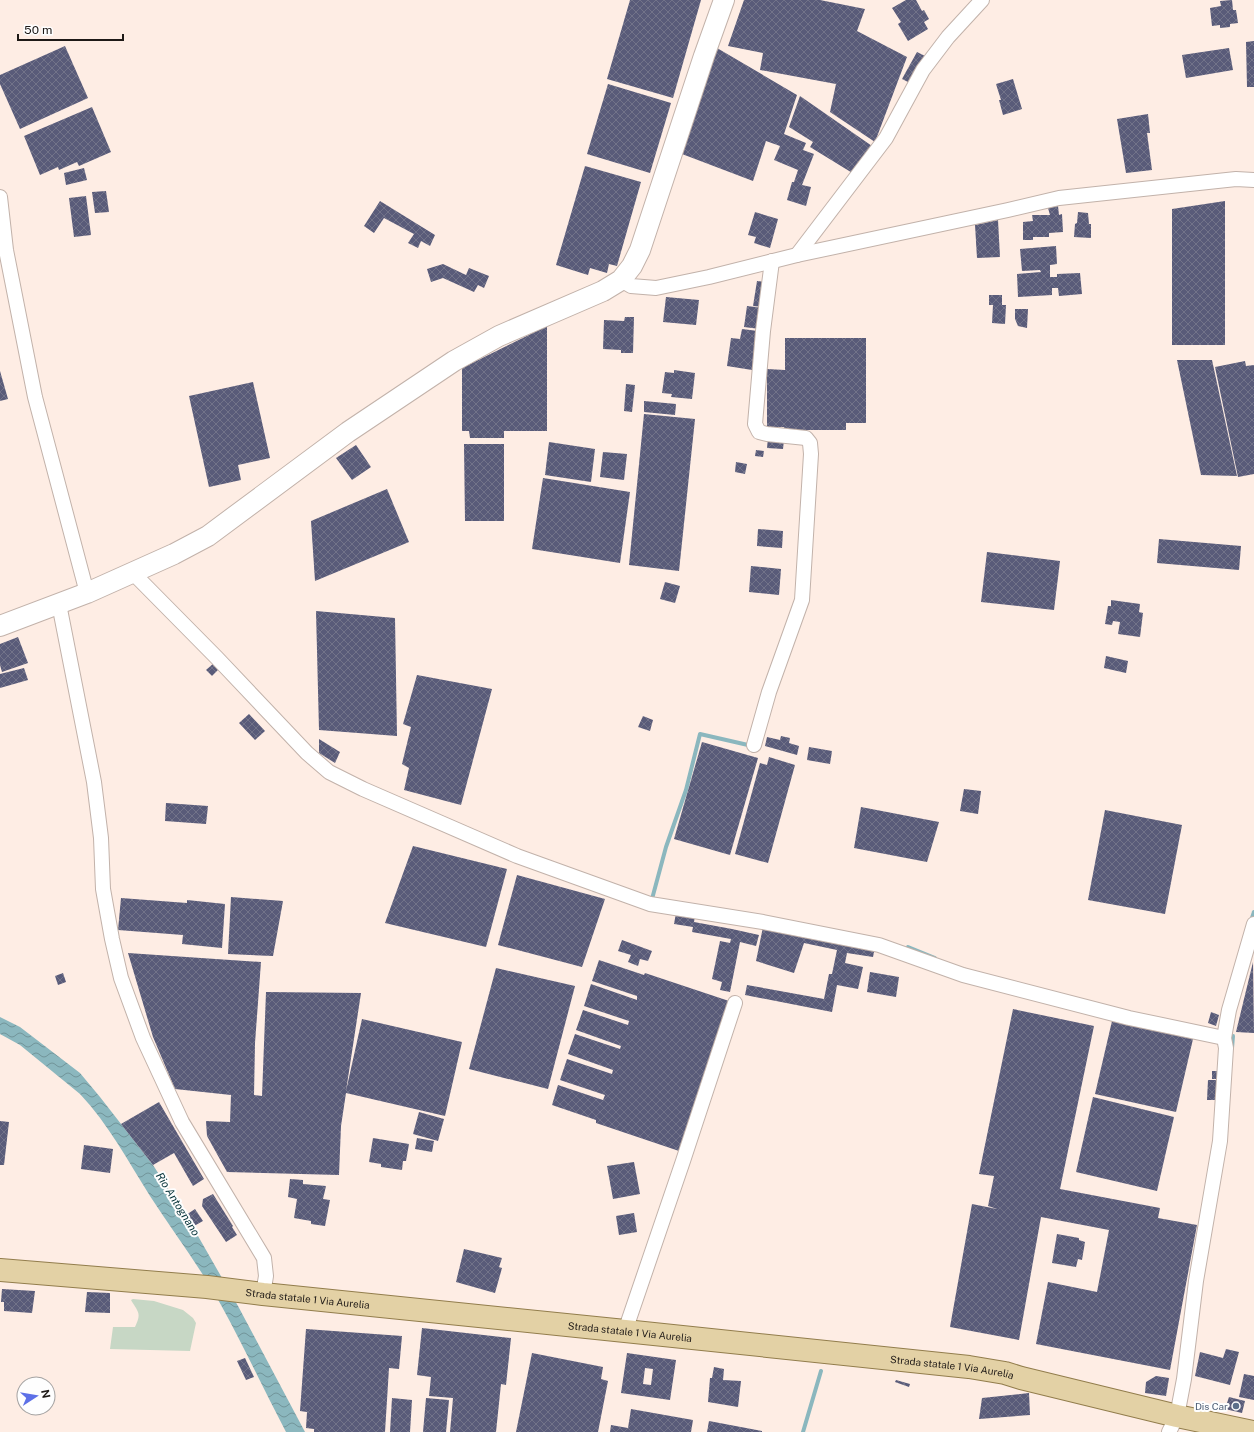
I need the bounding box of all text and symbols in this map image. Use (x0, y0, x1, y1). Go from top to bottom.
scale bar (18, 16, 123, 42)
text: 50 m (24, 23, 52, 37)
water label: Rio Antognano (154, 1170, 202, 1238)
street label: Strada statale 1 Via Aurelia (245, 1286, 370, 1311)
street label: Strada statale 1 Via Aurelia (567, 1319, 693, 1344)
street label: Strada statale 1 Via Aurelia (889, 1353, 1015, 1381)
north arrow (16, 1376, 56, 1416)
text: N (39, 1388, 53, 1399)
place label: Dis Car (1195, 1400, 1228, 1412)
marker: Dis Car (1231, 1401, 1241, 1411)

